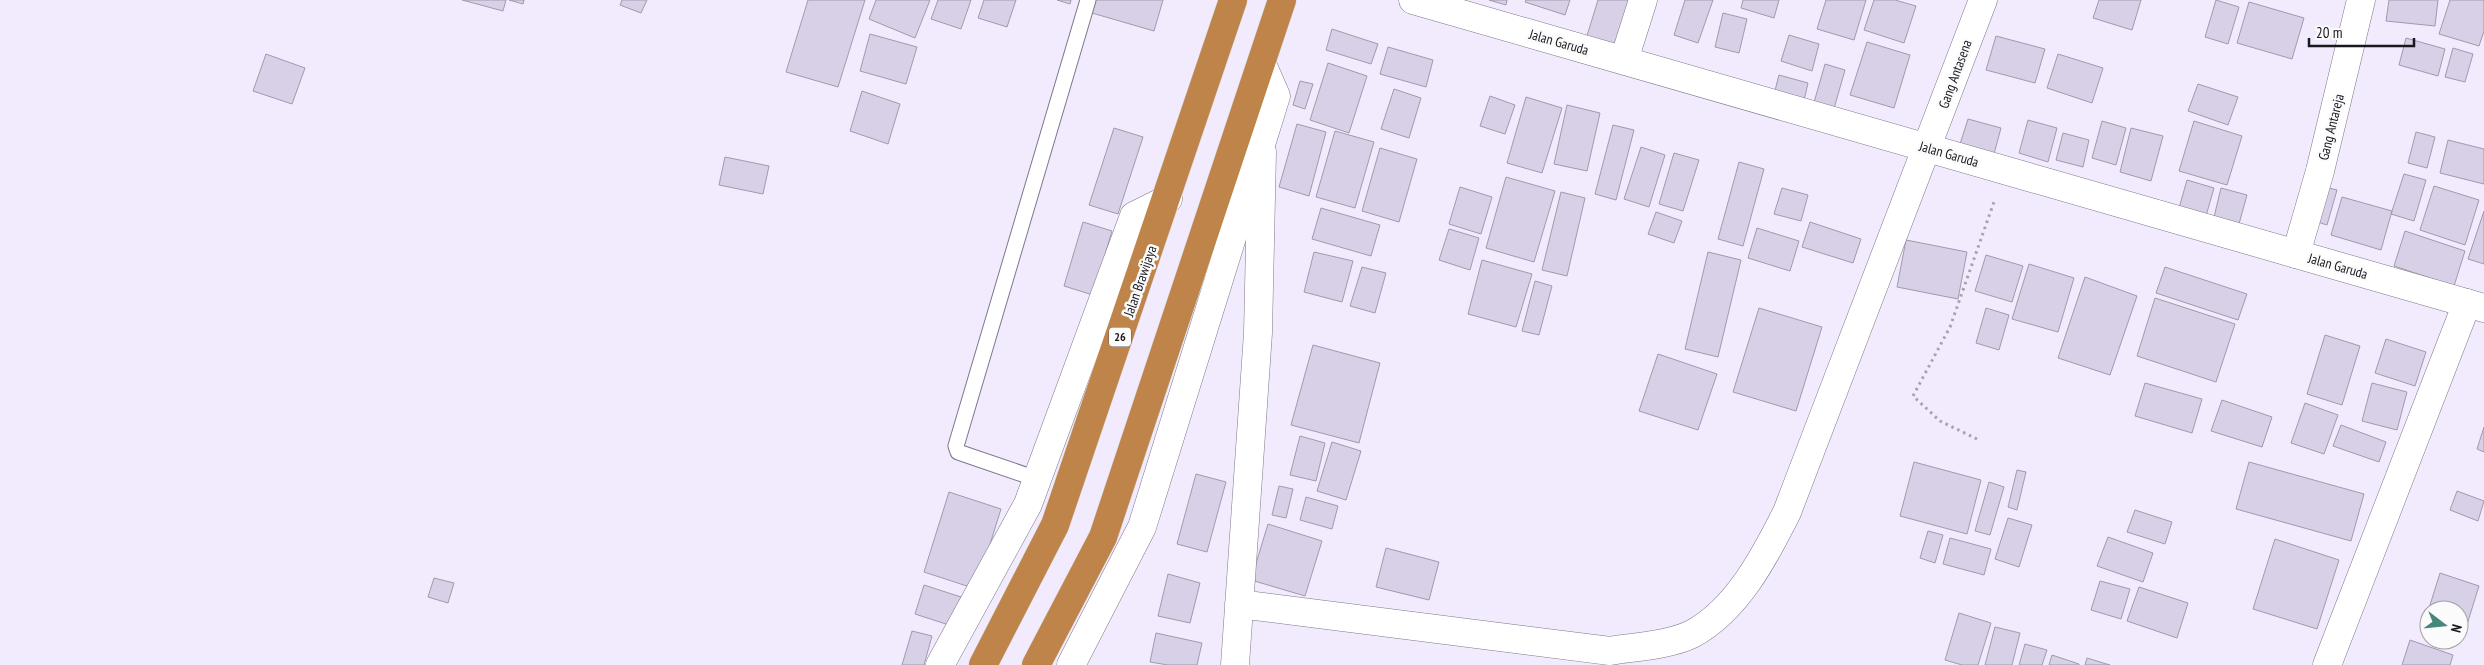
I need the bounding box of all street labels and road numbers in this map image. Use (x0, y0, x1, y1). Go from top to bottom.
street label: Jalan Garuda (1526, 25, 1591, 59)
street label: Gang Antasena (1934, 37, 1976, 111)
street label: Gang Antareja (2314, 92, 2348, 162)
street label: Jalan Garuda (1916, 137, 1981, 171)
street label: Jalan Brawijaya (1119, 243, 1161, 320)
street label: Jalan Garuda (2305, 249, 2370, 283)
road number: 26 (1109, 328, 1131, 347)

